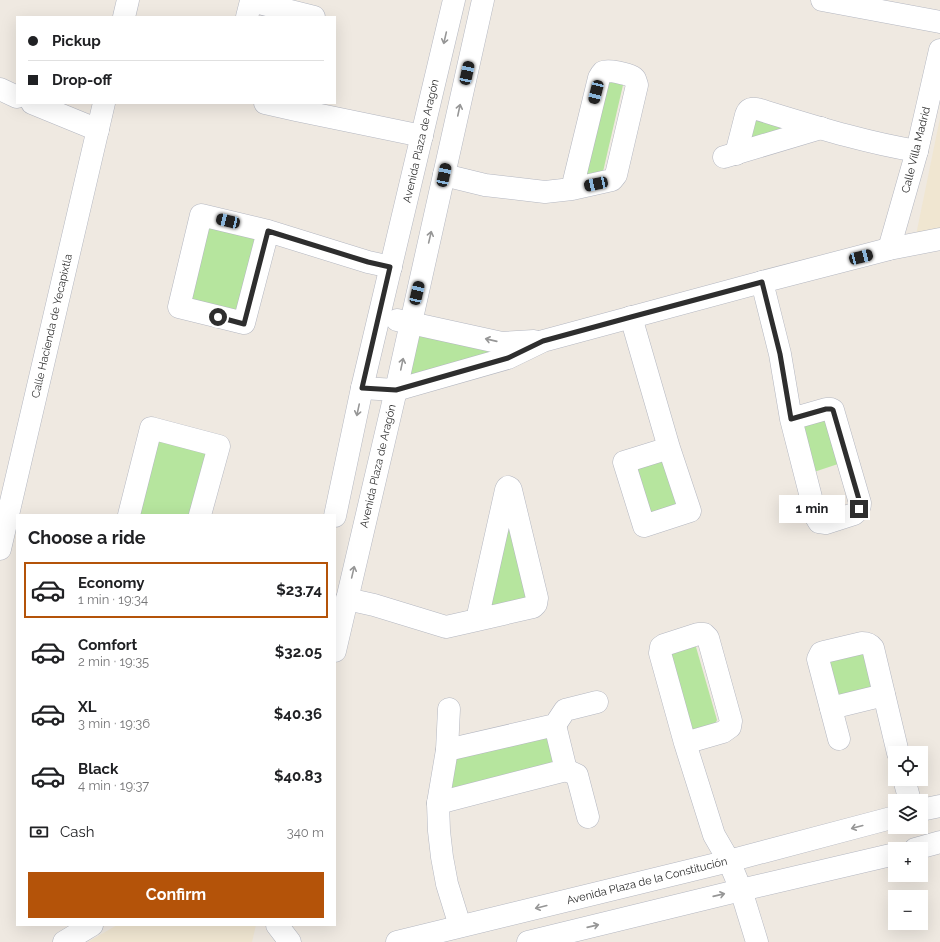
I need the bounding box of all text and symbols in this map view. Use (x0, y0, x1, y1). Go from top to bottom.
one-way arrow (441, 31, 449, 44)
text: Pickup (52, 32, 101, 50)
car (459, 60, 475, 86)
text: Drop-off (52, 71, 112, 89)
street label: Avenida Plaza de Aragón (400, 78, 442, 204)
car (587, 79, 605, 105)
one-way arrow (455, 104, 463, 117)
street label: Calle Villa Madrid (899, 105, 933, 195)
car (436, 162, 452, 188)
car (583, 176, 609, 192)
car (215, 212, 241, 230)
one-way arrow (427, 231, 435, 244)
car (848, 248, 874, 266)
street label: Calle Hacienda de Yecapixtla (29, 253, 75, 399)
car (408, 280, 426, 306)
route start (209, 308, 227, 326)
one-way arrow (484, 336, 497, 344)
one-way arrow (398, 358, 406, 371)
one-way arrow (353, 403, 361, 416)
street label: Avenida Plaza de Aragón (357, 403, 399, 529)
callout: 1 min (779, 495, 845, 523)
route end (850, 500, 868, 518)
text: 1 min (796, 501, 828, 516)
text: Choose a ride (28, 527, 146, 548)
one-way arrow (350, 566, 358, 579)
icon: car (30, 572, 66, 608)
text: Economy (78, 574, 145, 592)
text: $23.74 (276, 581, 322, 599)
text: 1 min · 19:34 (78, 592, 148, 607)
icon: car (30, 634, 66, 670)
text: Comfort (78, 636, 137, 654)
text: $32.05 (275, 643, 322, 661)
text: 2 min · 19:35 (78, 654, 149, 669)
icon: car (30, 696, 66, 732)
text: XL (78, 698, 96, 716)
text: $40.36 (274, 705, 322, 723)
text: 3 min · 19:36 (78, 716, 150, 731)
map controls (888, 746, 928, 930)
button: locate (888, 746, 928, 786)
icon: car (30, 758, 66, 794)
text: Black (78, 760, 118, 778)
text: $40.83 (274, 767, 322, 785)
text: 4 min · 19:37 (78, 778, 149, 793)
button: layers (888, 794, 928, 834)
icon: cash (28, 821, 50, 843)
text: Cash (60, 823, 94, 841)
one-way arrow (851, 824, 864, 831)
text: 340 m (287, 825, 324, 840)
button: + (888, 842, 928, 882)
street label: Avenida Plaza de la Constitución (565, 855, 729, 907)
button: Confirm (28, 872, 324, 918)
button: − (888, 890, 928, 930)
one-way arrow (712, 891, 725, 899)
one-way arrow (535, 903, 548, 911)
one-way arrow (586, 921, 599, 929)

